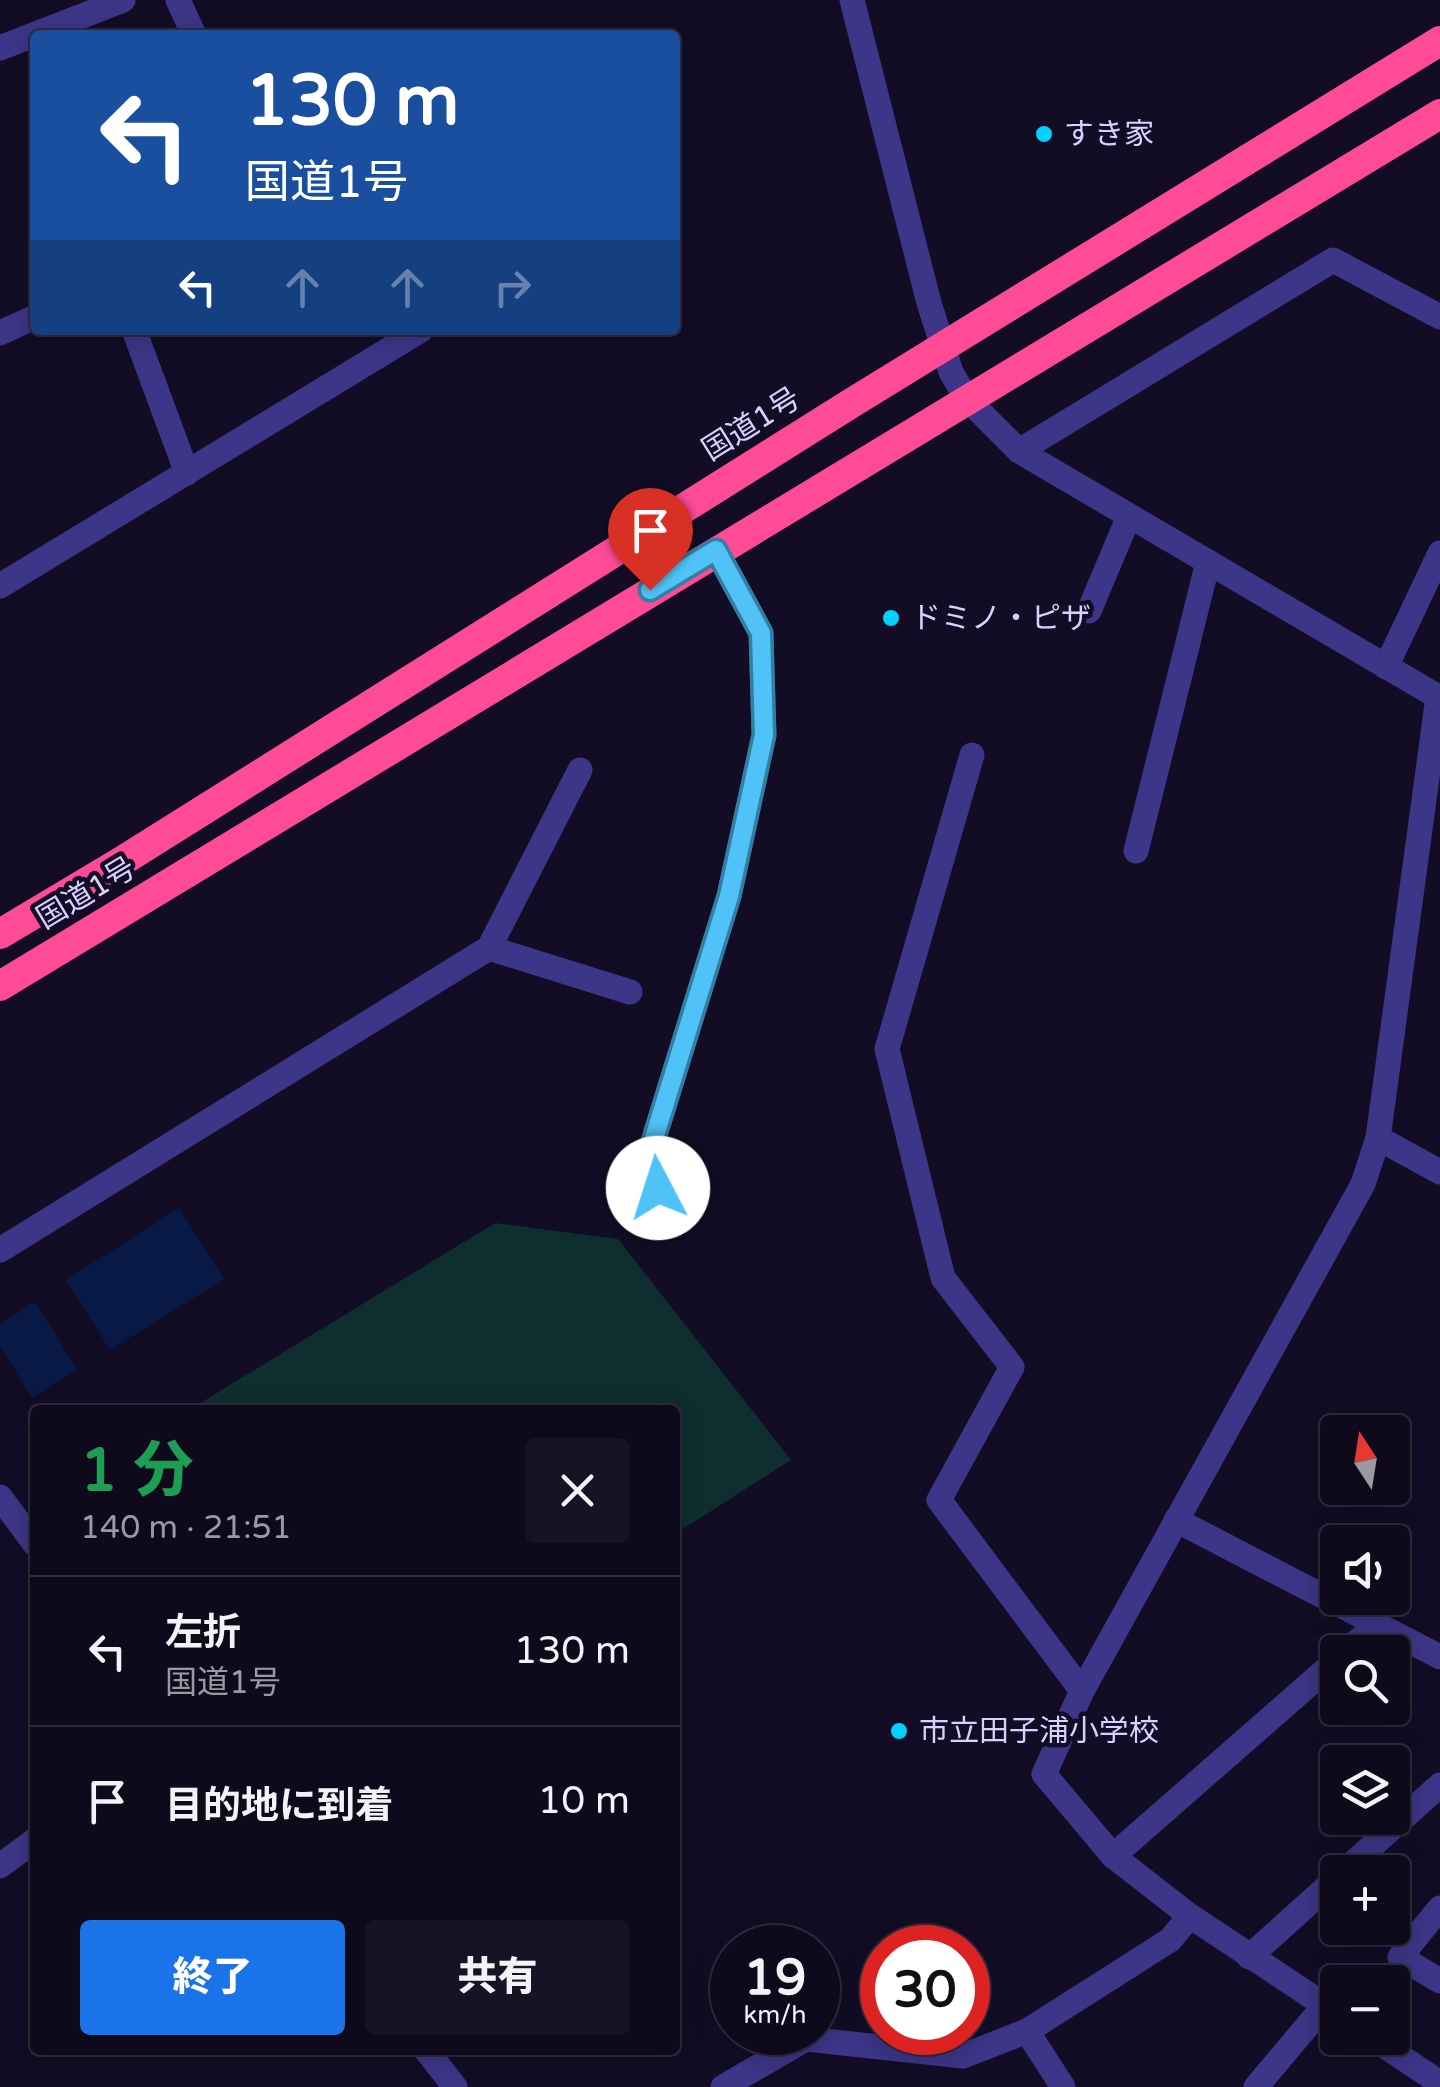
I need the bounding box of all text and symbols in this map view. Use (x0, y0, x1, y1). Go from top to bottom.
text: 130 m (245, 60, 459, 144)
icon: left (80, 70, 210, 200)
place label: すき家 (1064, 116, 1154, 153)
marker: すき家 (1033, 123, 1055, 145)
text: 国道1号 (245, 156, 408, 210)
icon: left (170, 260, 225, 315)
icon: ahead (275, 260, 330, 315)
icon: ahead (380, 260, 435, 315)
icon: right (485, 260, 540, 315)
street label: 国道1号 (695, 380, 807, 469)
pin (608, 488, 693, 591)
icon: arrive (623, 503, 678, 558)
place label: ドミノ・ピザ (911, 600, 1091, 637)
marker: ドミノ・ピザ (880, 607, 902, 629)
street label: 国道1号 (30, 850, 142, 937)
position arrow (606, 1136, 710, 1240)
north arrow (1320, 1415, 1410, 1505)
map controls (1320, 1415, 1410, 2055)
text: 1 分 (80, 1435, 193, 1507)
button: close (525, 1438, 630, 1543)
text: 140 m · 21:51 (80, 1509, 292, 1547)
button: sound (1320, 1525, 1410, 1615)
text: 左折 (165, 1610, 241, 1656)
icon: left (80, 1624, 135, 1679)
text: 130 m (514, 1628, 630, 1674)
button: search (1320, 1635, 1410, 1725)
text: 国道1号 (165, 1664, 281, 1702)
place label: 市立田子浦小学校 (919, 1713, 1159, 1750)
marker: 市立田子浦小学校 (888, 1720, 910, 1742)
button: layers (1320, 1745, 1410, 1835)
icon: arrive (80, 1774, 135, 1829)
text: 10 m (538, 1778, 630, 1824)
text: 目的地に到着 (165, 1783, 393, 1829)
button: + (1320, 1855, 1410, 1945)
button: 終了 (80, 1920, 345, 2035)
button: 共有 (365, 1920, 630, 2035)
speed limit sign: 30 (860, 1925, 990, 2055)
text: 19 (744, 1948, 806, 2008)
button: − (1320, 1965, 1410, 2055)
text: km/h (744, 2000, 806, 2030)

